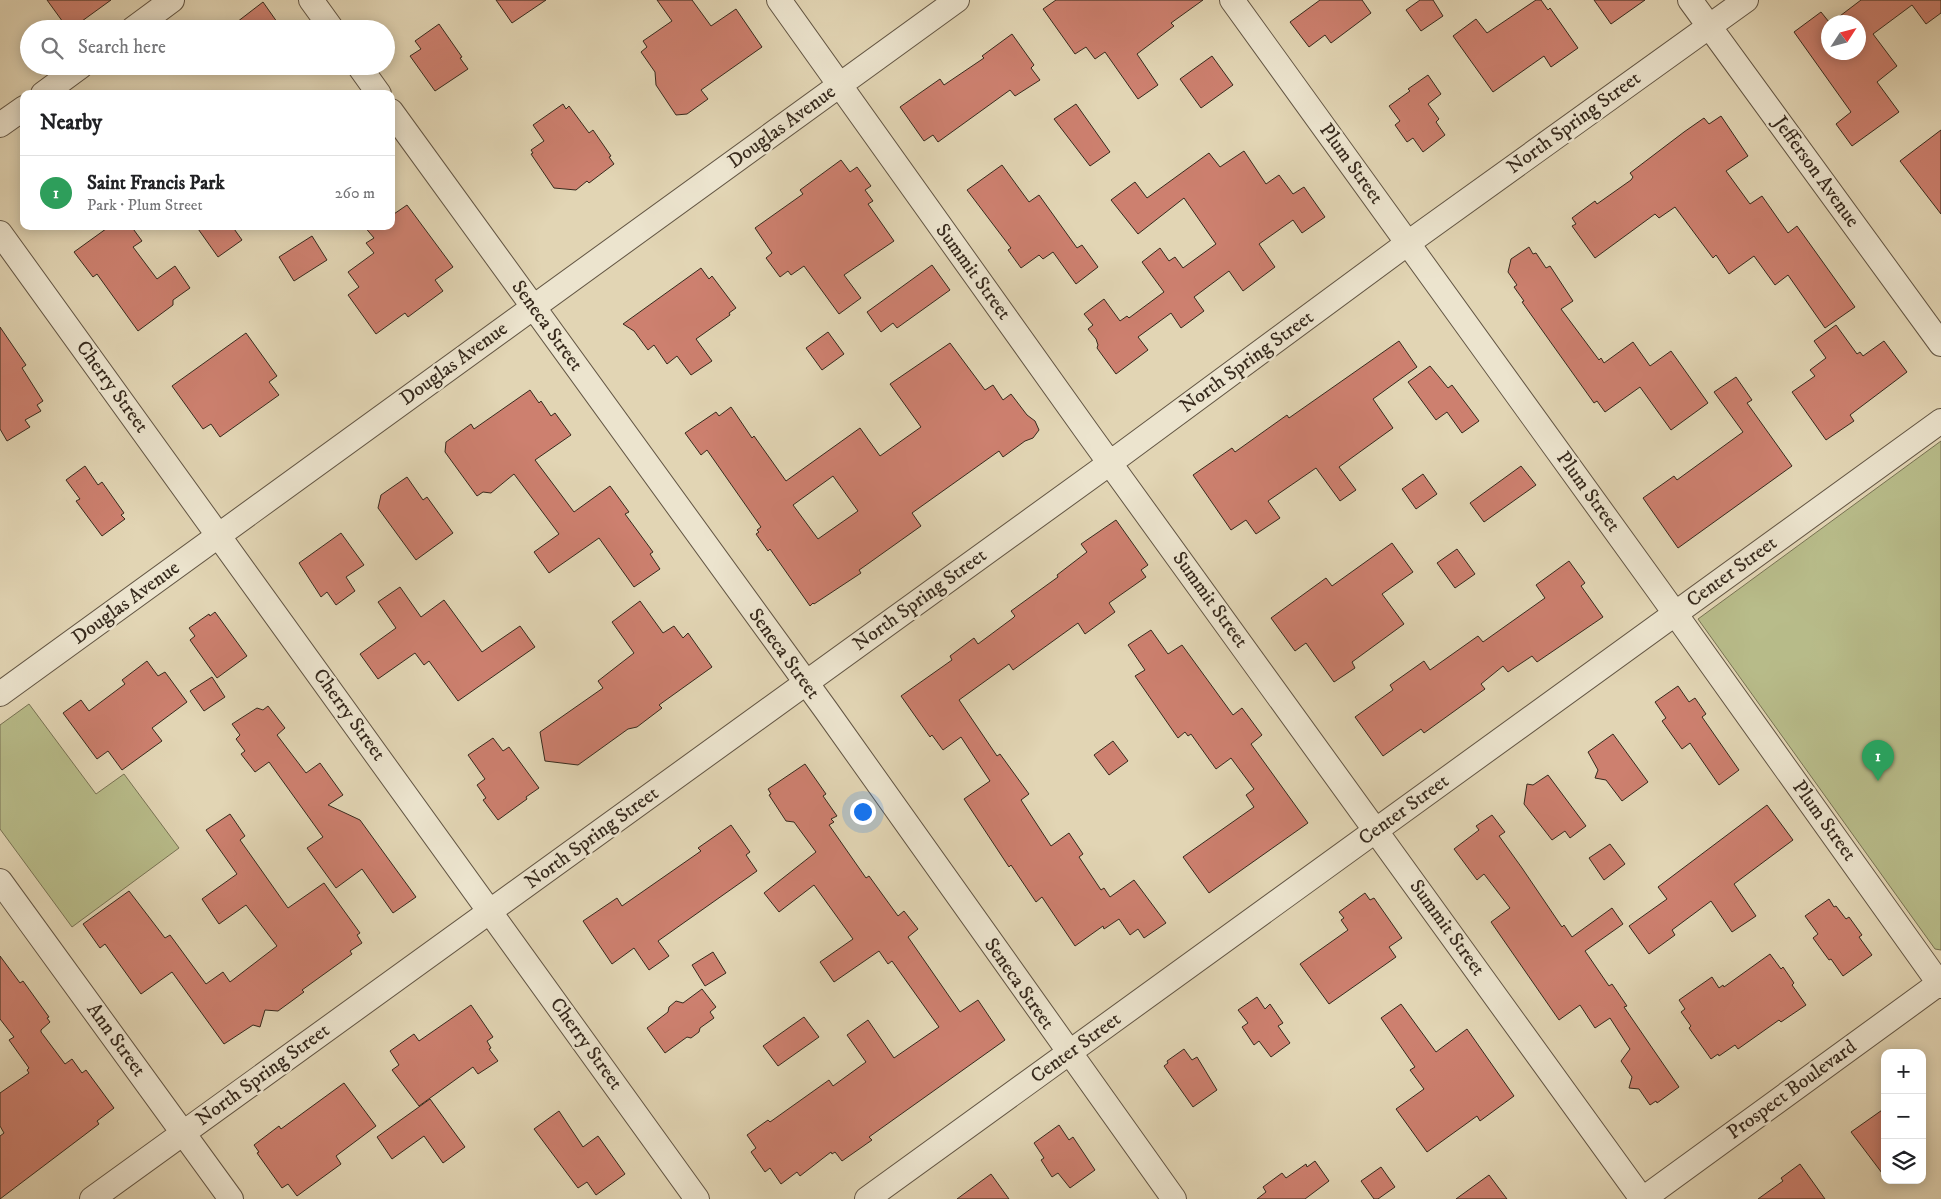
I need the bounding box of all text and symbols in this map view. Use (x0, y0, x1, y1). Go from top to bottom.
north arrow (1821, 15, 1866, 60)
search box (20, 20, 395, 75)
icon: search (38, 34, 66, 62)
text: Search here (78, 36, 166, 59)
street label: North Spring Street (1502, 66, 1646, 180)
street label: Douglas Avenue (723, 80, 841, 174)
text: Nearby (40, 110, 102, 136)
street label: Jefferson Avenue (1766, 110, 1865, 233)
street label: Plum Street (1313, 119, 1389, 209)
text: Saint Francis Park (87, 172, 225, 195)
text: 1 (53, 183, 59, 203)
text: 260 m (335, 183, 375, 203)
text: Park · Plum Street (87, 195, 203, 215)
street label: Summit Street (930, 219, 1016, 325)
street label: Seneca Street (506, 276, 588, 376)
street label: North Spring Street (1175, 305, 1319, 419)
street label: Douglas Avenue (395, 317, 513, 411)
street label: Cherry Street (70, 336, 154, 438)
street label: Plum Street (1550, 447, 1626, 537)
street label: Center Street (1682, 531, 1782, 613)
street label: North Spring Street (848, 543, 992, 657)
street label: Summit Street (1167, 547, 1253, 653)
street label: Douglas Avenue (67, 556, 185, 650)
street label: Seneca Street (743, 604, 825, 704)
street label: Cherry Street (307, 664, 391, 766)
pin: 1 (1862, 740, 1894, 781)
street label: Center Street (1354, 769, 1454, 851)
street label: Plum Street (1786, 776, 1862, 866)
street label: North Spring Street (520, 781, 664, 895)
your location (850, 799, 876, 825)
street label: Summit Street (1404, 875, 1490, 981)
street label: Seneca Street (978, 933, 1060, 1035)
street label: Cherry Street (544, 993, 628, 1095)
street label: Ann Street (81, 998, 151, 1082)
street label: Center Street (1026, 1007, 1126, 1089)
street label: North Spring Street (191, 1018, 335, 1132)
street label: Prospect Boulevard (1722, 1035, 1862, 1145)
map controls (1881, 1049, 1926, 1184)
button: + (1881, 1049, 1926, 1094)
button: − (1881, 1094, 1926, 1139)
button: layers (1881, 1139, 1926, 1184)

